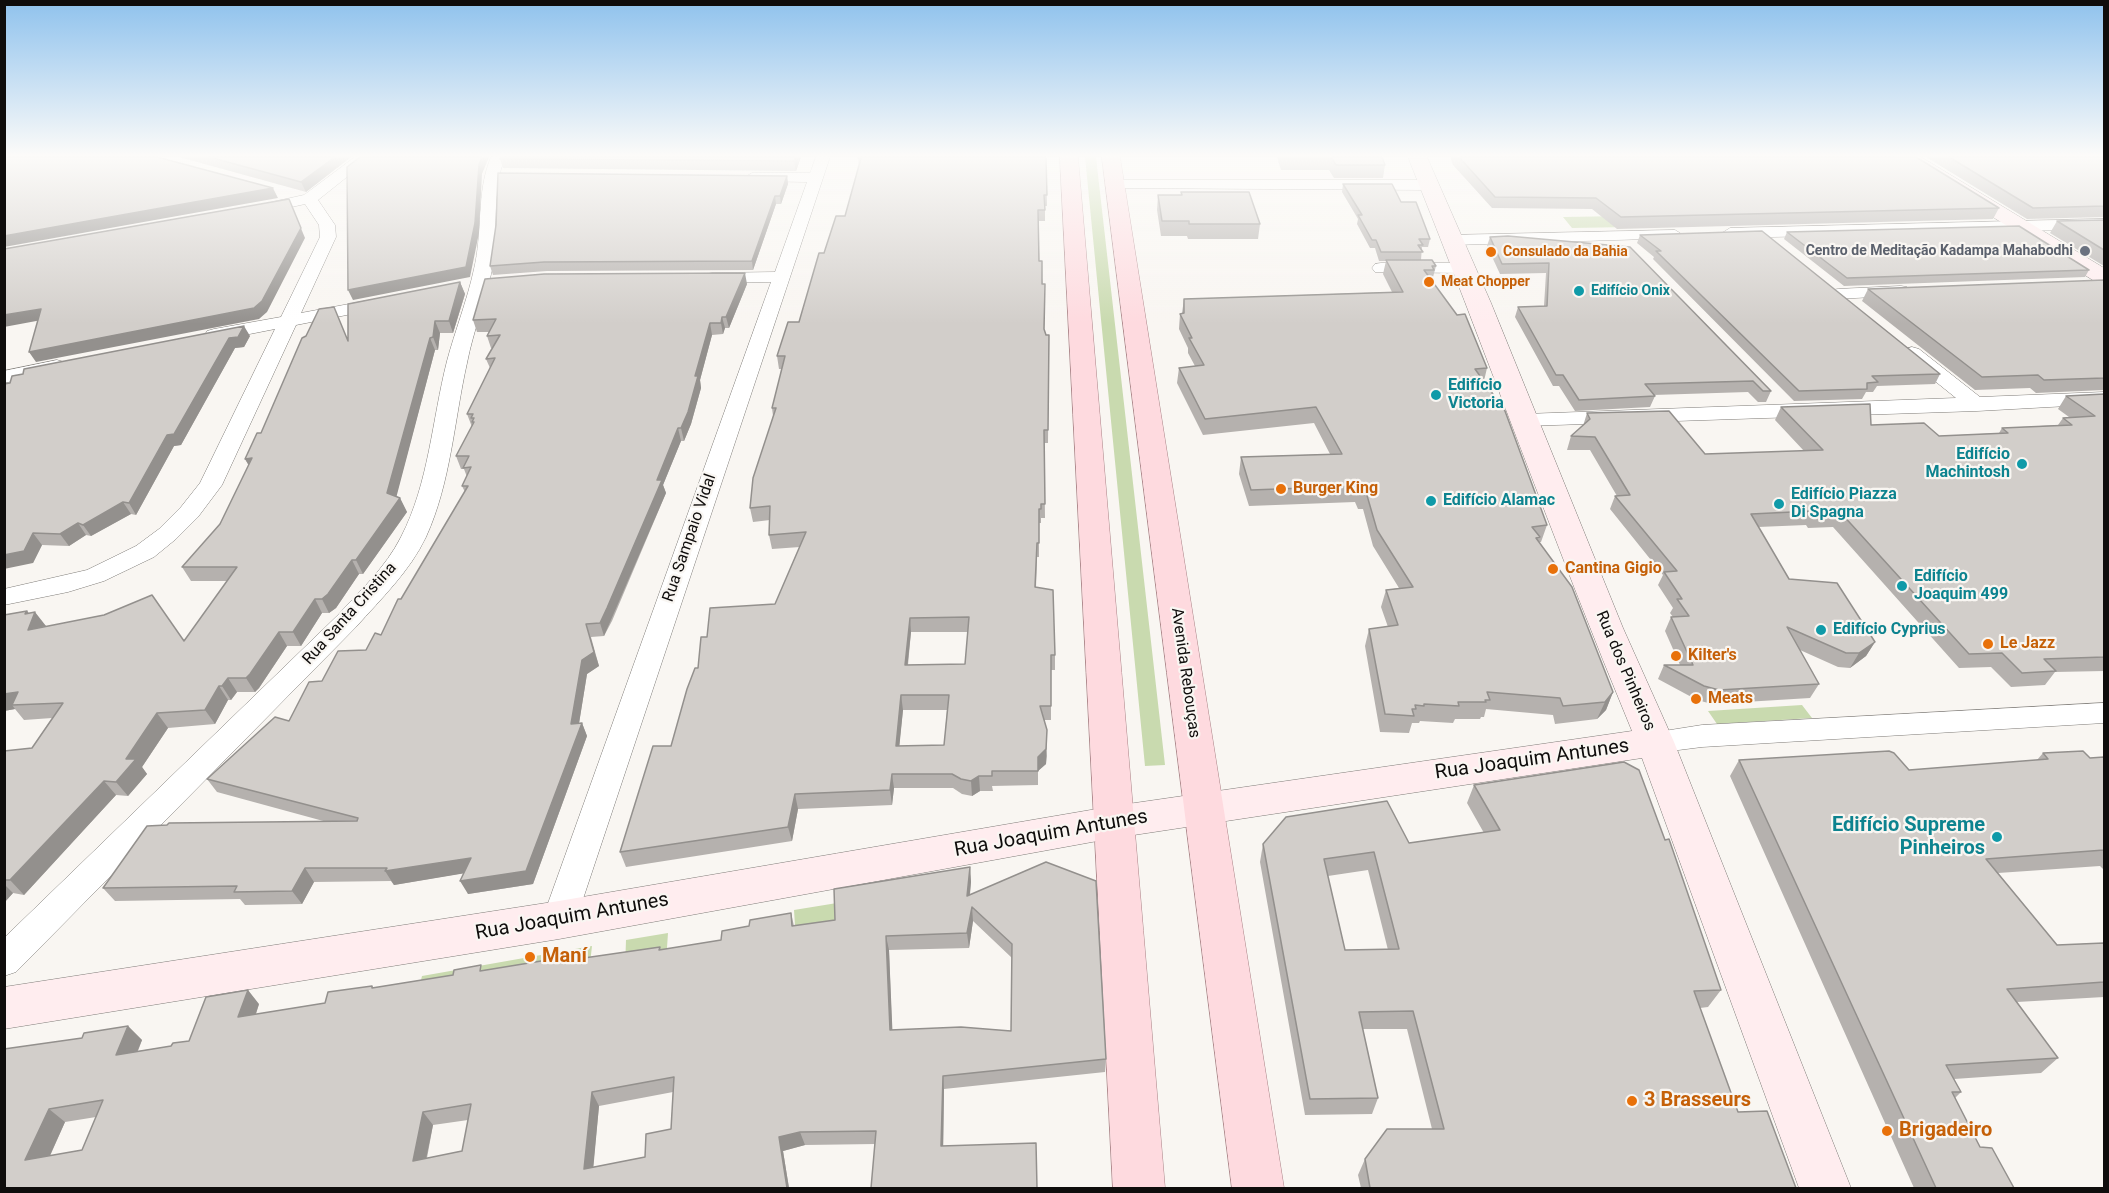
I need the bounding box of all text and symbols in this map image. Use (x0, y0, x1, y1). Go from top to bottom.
place label: Centro de Meditação Kadampa Mahabodhi (1806, 243, 2073, 259)
place label: Consulado da Bahia (1503, 244, 1628, 260)
marker: Centro de Meditação Kadampa Mahabodhi (2078, 244, 2092, 258)
marker: Consulado da Bahia (1484, 245, 1498, 259)
place label: Meat Chopper (1441, 274, 1530, 290)
marker: Meat Chopper (1422, 275, 1436, 289)
place label: Edifício Onix (1591, 283, 1670, 299)
marker: Edifício Onix (1572, 284, 1586, 298)
place label: Edifício Victoria (1448, 376, 1504, 414)
marker: Edifício Victoria (1429, 388, 1443, 402)
place label: Edifício Machintosh (1926, 445, 2010, 483)
marker: Edifício Machintosh (2015, 457, 2029, 471)
street label: Rua Sampaio Vidal (659, 472, 721, 604)
place label: Burger King (1293, 479, 1378, 499)
marker: Burger King (1274, 482, 1288, 496)
place label: Edifício Piazza Di Spagna (1791, 485, 1897, 523)
place label: Edifício Alamac (1443, 491, 1555, 511)
marker: Edifício Alamac (1424, 494, 1438, 508)
marker: Edifício Piazza Di Spagna (1772, 497, 1786, 511)
street label: Rua Santa Cristina (299, 559, 401, 669)
place label: Cantina Gigio (1565, 559, 1662, 579)
marker: Cantina Gigio (1546, 562, 1560, 576)
place label: Edifício Joaquim 499 (1914, 567, 2008, 605)
marker: Edifício Joaquim 499 (1895, 579, 1909, 593)
street label: Avenida Rebouças (1166, 607, 1204, 739)
street label: Rua dos Pinheiros (1591, 608, 1659, 734)
place label: Edifício Cyprius (1833, 620, 1946, 640)
marker: Edifício Cyprius (1814, 623, 1828, 637)
place label: Le Jazz (2000, 634, 2055, 654)
marker: Le Jazz (1981, 637, 1995, 651)
place label: Kilter's (1688, 646, 1737, 666)
marker: Kilter's (1669, 649, 1683, 663)
place label: Meats (1708, 689, 1753, 709)
marker: Meats (1689, 692, 1703, 706)
street label: Rua Joaquim Antunes (1433, 734, 1631, 786)
street label: Rua Joaquim Antunes (952, 805, 1150, 863)
place label: Edifício Supreme Pinheiros (1832, 814, 1985, 861)
marker: Edifício Supreme Pinheiros (1990, 830, 2004, 844)
street label: Rua Joaquim Antunes (473, 888, 671, 946)
place label: Maní (542, 945, 587, 969)
marker: Maní (523, 950, 537, 964)
place label: 3 Brasseurs (1644, 1089, 1751, 1113)
marker: 3 Brasseurs (1625, 1094, 1639, 1108)
place label: Brigadeiro (1899, 1119, 1992, 1143)
marker: Brigadeiro (1880, 1124, 1894, 1138)

